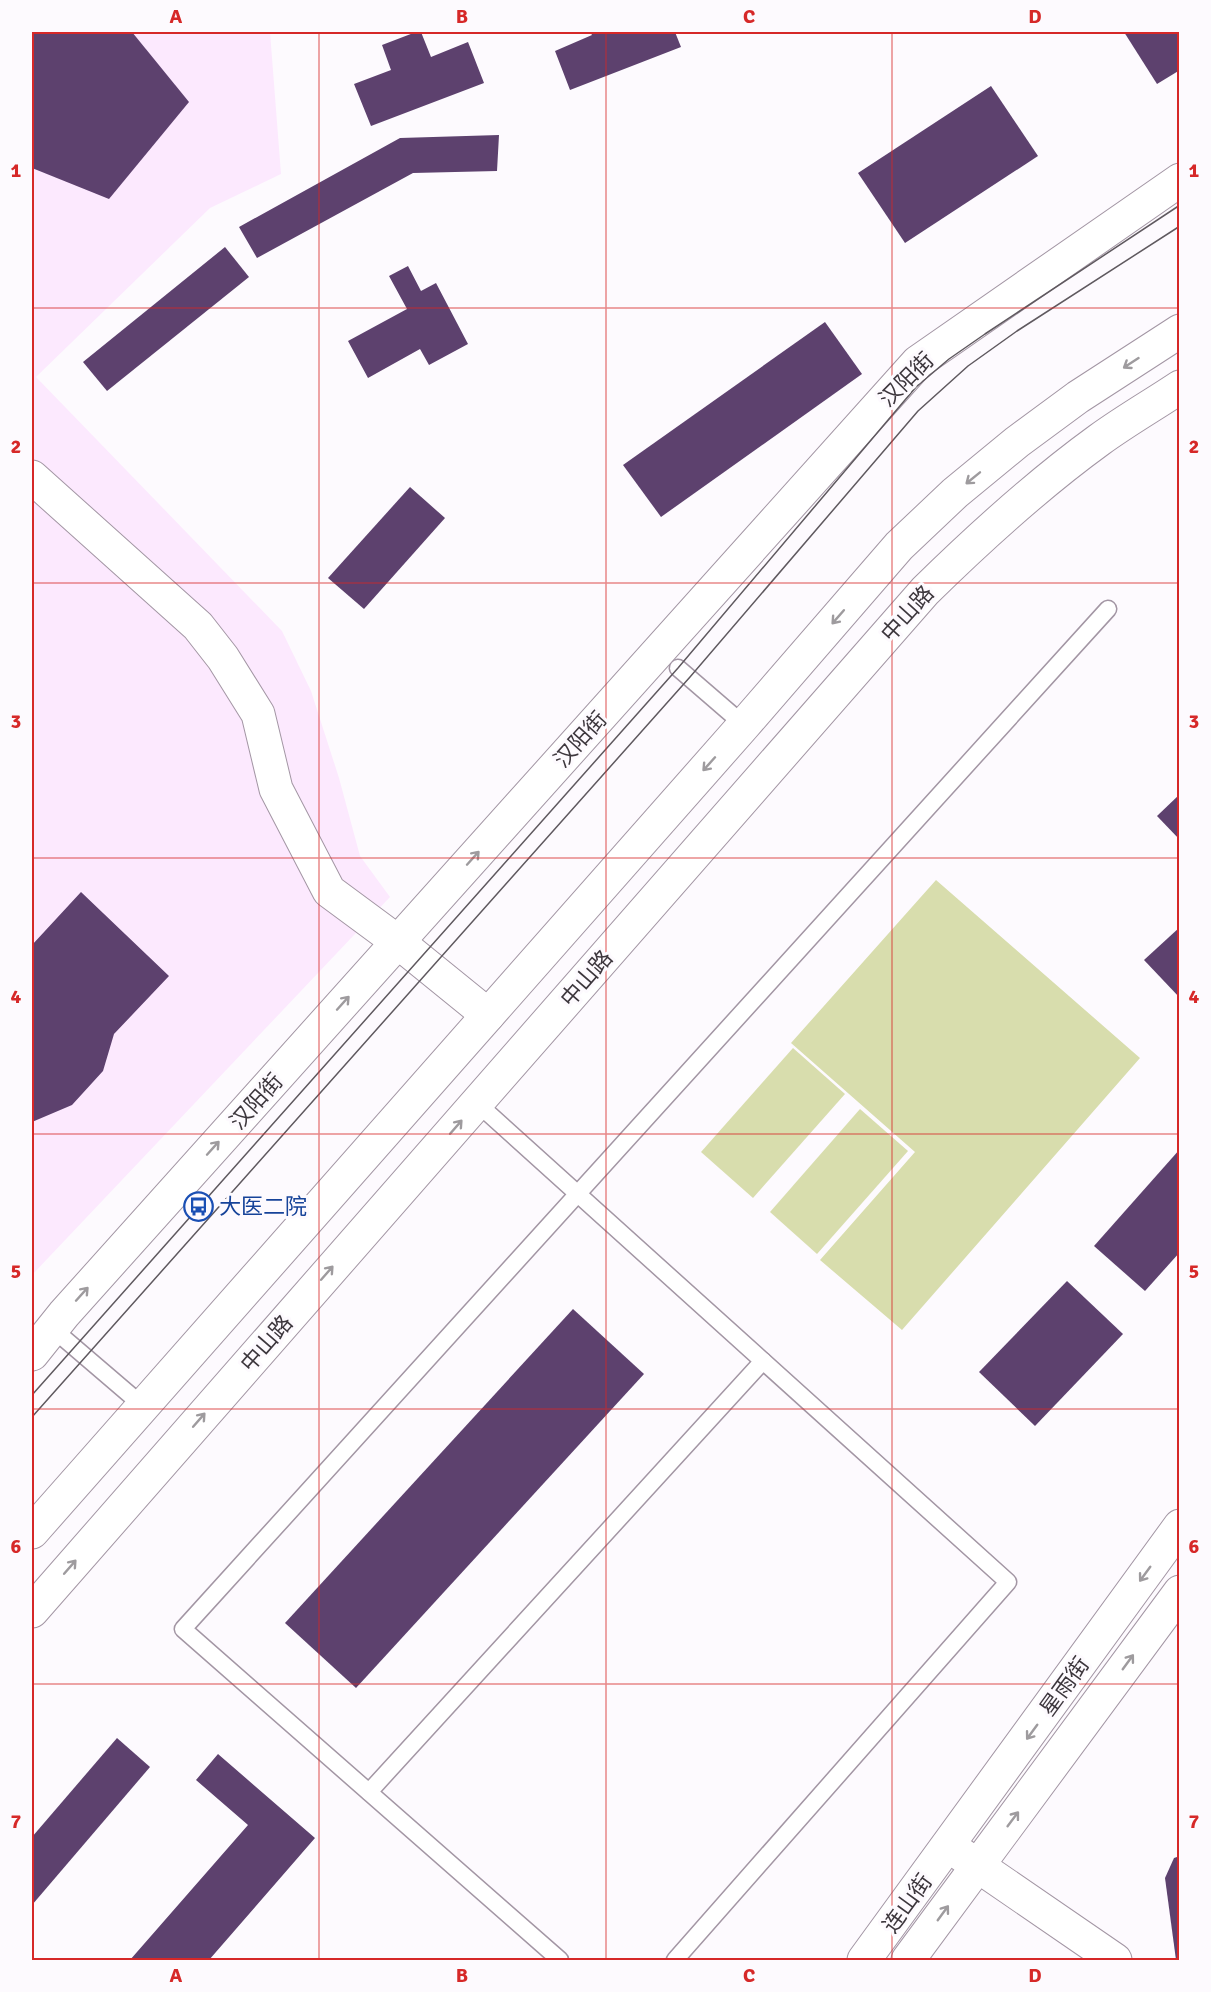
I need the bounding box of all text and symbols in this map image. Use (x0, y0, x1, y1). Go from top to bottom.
text: A (170, 4, 183, 29)
text: B (456, 4, 468, 29)
text: C (743, 4, 755, 29)
text: D (1028, 4, 1042, 29)
text: 1 (11, 158, 22, 183)
text: 1 (1189, 158, 1200, 183)
street label: 汉阳街 (873, 346, 939, 412)
one-way arrow (1122, 356, 1139, 369)
text: 2 (11, 434, 21, 459)
text: 2 (1189, 434, 1199, 459)
one-way arrow (965, 471, 981, 484)
street label: 中山路 (875, 580, 939, 647)
one-way arrow (831, 609, 845, 624)
street label: 汉阳街 (548, 706, 612, 773)
text: 3 (11, 709, 21, 734)
text: 3 (1189, 709, 1199, 734)
one-way arrow (703, 756, 716, 772)
one-way arrow (466, 851, 480, 866)
street label: 中山路 (555, 945, 618, 1012)
text: 4 (11, 984, 22, 1009)
text: 4 (1189, 984, 1200, 1009)
one-way arrow (336, 996, 350, 1011)
street label: 汉阳街 (224, 1068, 288, 1135)
one-way arrow (449, 1120, 463, 1135)
one-way arrow (206, 1141, 220, 1156)
bus stop icon: 大医二院 (182, 1190, 214, 1222)
place label: 大医二院 (219, 1193, 307, 1220)
text: 5 (11, 1259, 21, 1284)
text: 5 (1189, 1259, 1199, 1284)
one-way arrow (320, 1266, 334, 1281)
one-way arrow (75, 1286, 89, 1301)
street label: 中山路 (235, 1310, 298, 1377)
one-way arrow (192, 1412, 205, 1428)
text: 6 (11, 1534, 22, 1559)
text: 6 (1189, 1534, 1200, 1559)
one-way arrow (63, 1560, 77, 1575)
one-way arrow (1139, 1565, 1151, 1581)
street label: 星雨街 (1034, 1652, 1095, 1721)
one-way arrow (1122, 1654, 1135, 1670)
one-way arrow (1025, 1724, 1038, 1740)
text: 7 (11, 1809, 22, 1834)
text: 7 (1189, 1809, 1200, 1834)
one-way arrow (1006, 1811, 1019, 1827)
street label: 连山街 (877, 1869, 938, 1938)
one-way arrow (937, 1906, 949, 1922)
text: A (170, 1963, 183, 1988)
text: B (456, 1963, 468, 1988)
text: C (743, 1963, 755, 1988)
text: D (1028, 1963, 1042, 1988)

